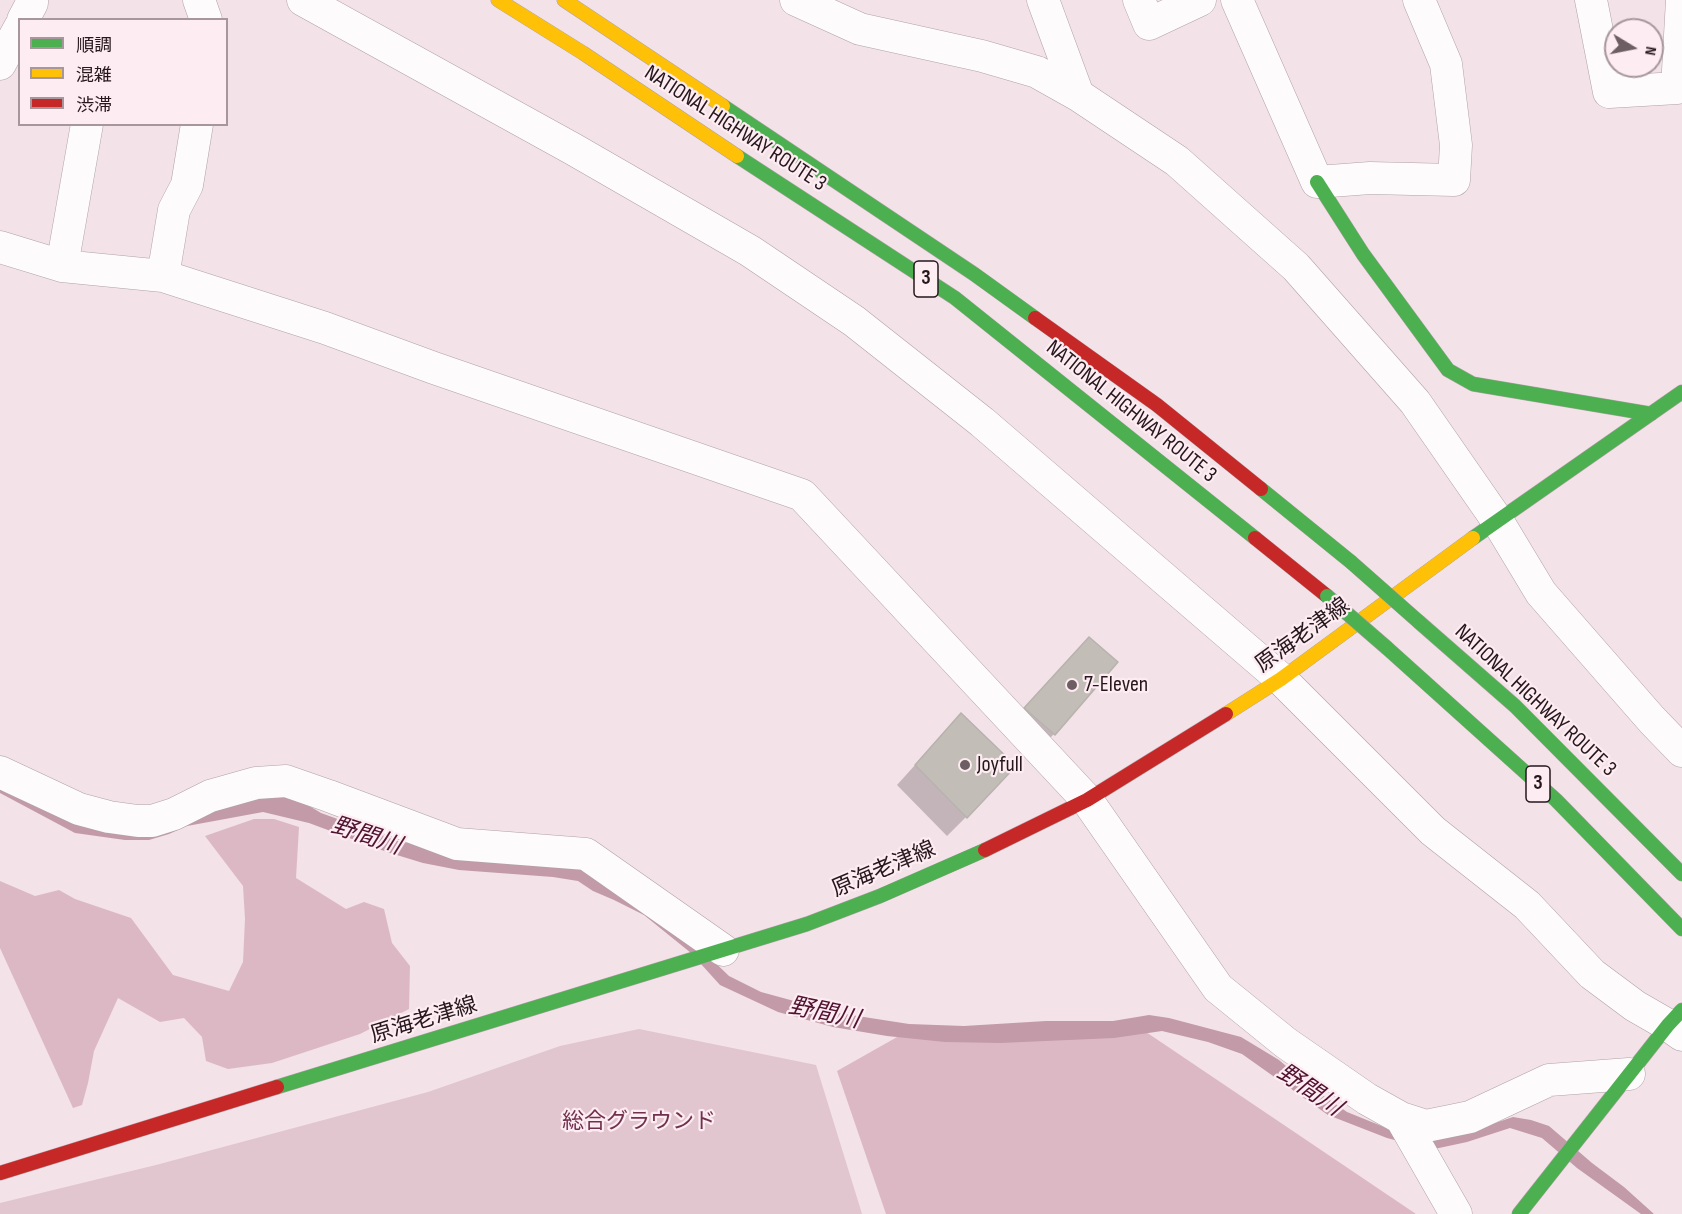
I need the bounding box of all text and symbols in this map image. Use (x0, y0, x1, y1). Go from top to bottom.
legend (18, 18, 228, 126)
north arrow (1604, 18, 1664, 78)
text: 順調 (76, 35, 112, 56)
text: N (1640, 45, 1660, 57)
street label: NATIONAL HIGHWAY ROUTE 3 (639, 60, 831, 198)
text: 混雑 (76, 65, 112, 86)
text: 渋滞 (76, 95, 112, 116)
road number: 3 (914, 261, 938, 297)
street label: NATIONAL HIGHWAY ROUTE 3 (1041, 335, 1221, 489)
street label: 原海老津線 (1251, 593, 1355, 679)
street label: NATIONAL HIGHWAY ROUTE 3 (1449, 619, 1621, 783)
place label: 7-Eleven (1084, 672, 1148, 698)
marker: 7-Eleven (1065, 678, 1079, 692)
place label: Joyfull (977, 752, 1023, 778)
marker: Joyfull (958, 758, 972, 772)
road number: 3 (1526, 766, 1550, 802)
water label: 野間川 (327, 812, 405, 862)
street label: 原海老津線 (828, 836, 940, 904)
street label: 原海老津線 (368, 992, 480, 1050)
water label: 野間川 (786, 992, 862, 1036)
water label: 野間川 (1271, 1059, 1347, 1123)
park label: 総合グラウンド (562, 1109, 716, 1135)

